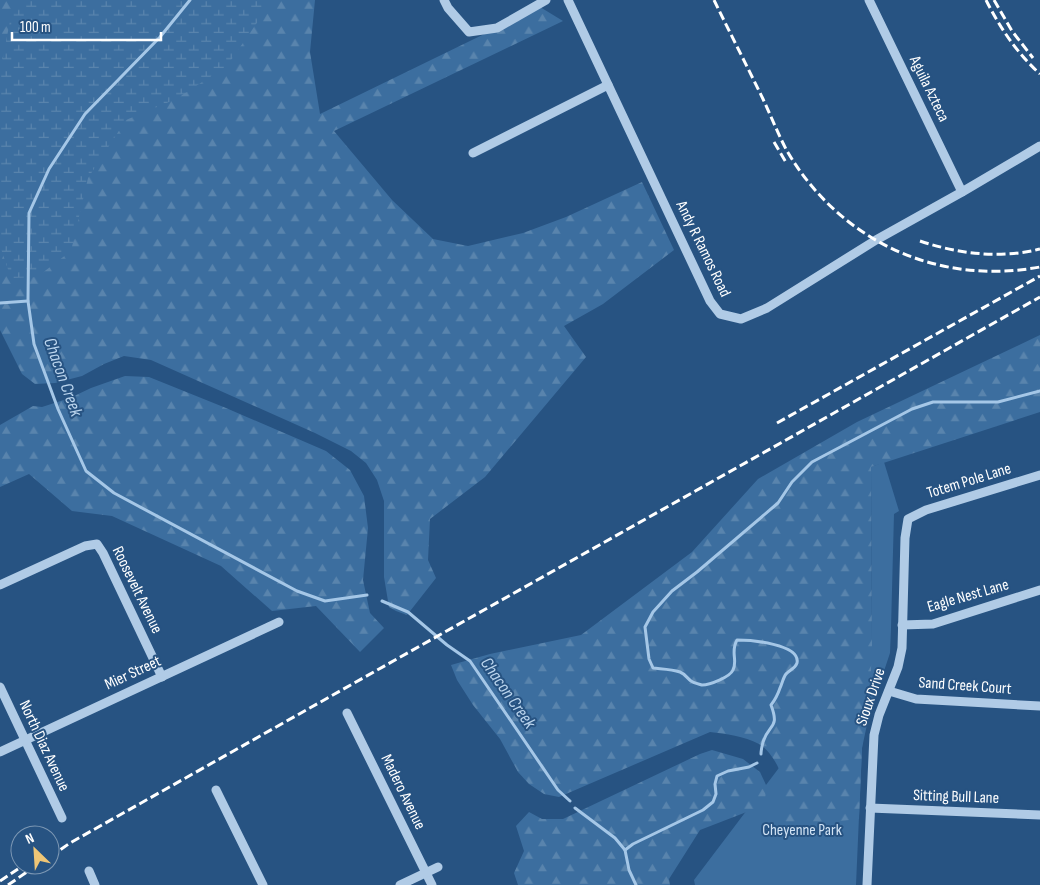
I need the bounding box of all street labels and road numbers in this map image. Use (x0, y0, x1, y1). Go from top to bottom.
street label: Aguila Azteca (904, 52, 953, 125)
street label: Andy R Ramos Road (671, 197, 734, 300)
street label: Totem Pole Lane (925, 459, 1013, 503)
street label: Roosevelt Avenue (108, 543, 166, 637)
street label: Eagle Nest Lane (925, 575, 1011, 617)
street label: Mier Street (102, 652, 164, 694)
street label: Sioux Drive (852, 666, 890, 728)
street label: Sand Creek Court (918, 673, 1012, 699)
street label: North Diaz Avenue (15, 697, 73, 795)
street label: Madero Avenue (377, 751, 429, 833)
street label: Sitting Bull Lane (913, 786, 999, 808)

